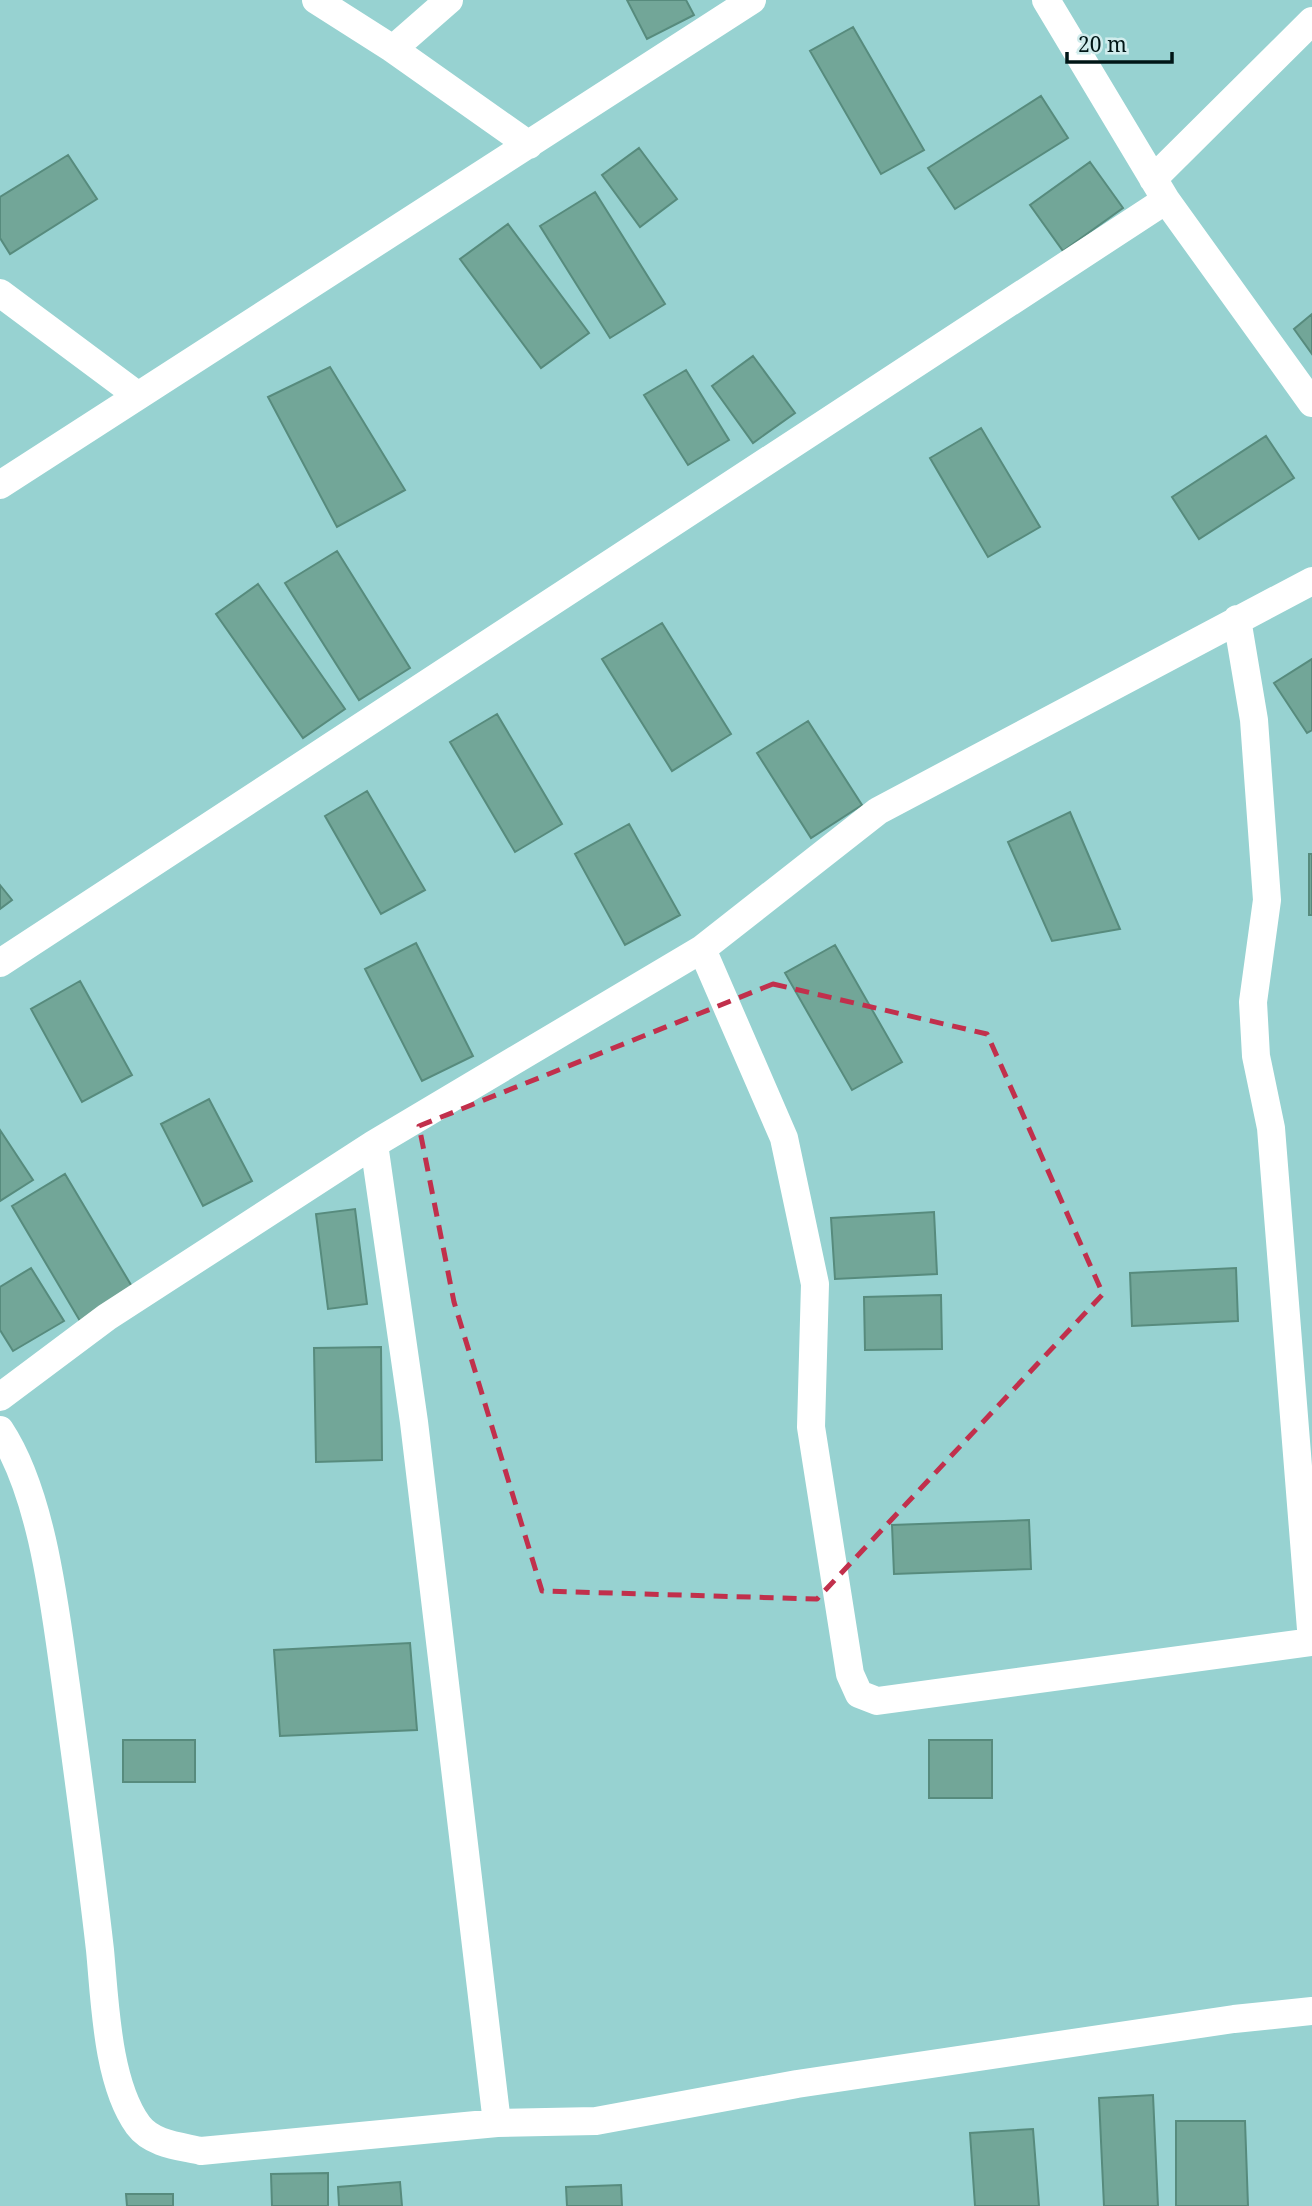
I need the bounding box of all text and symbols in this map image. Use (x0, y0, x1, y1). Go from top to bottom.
scale bar (1067, 21, 1172, 65)
text: 20 m (1078, 30, 1127, 58)

